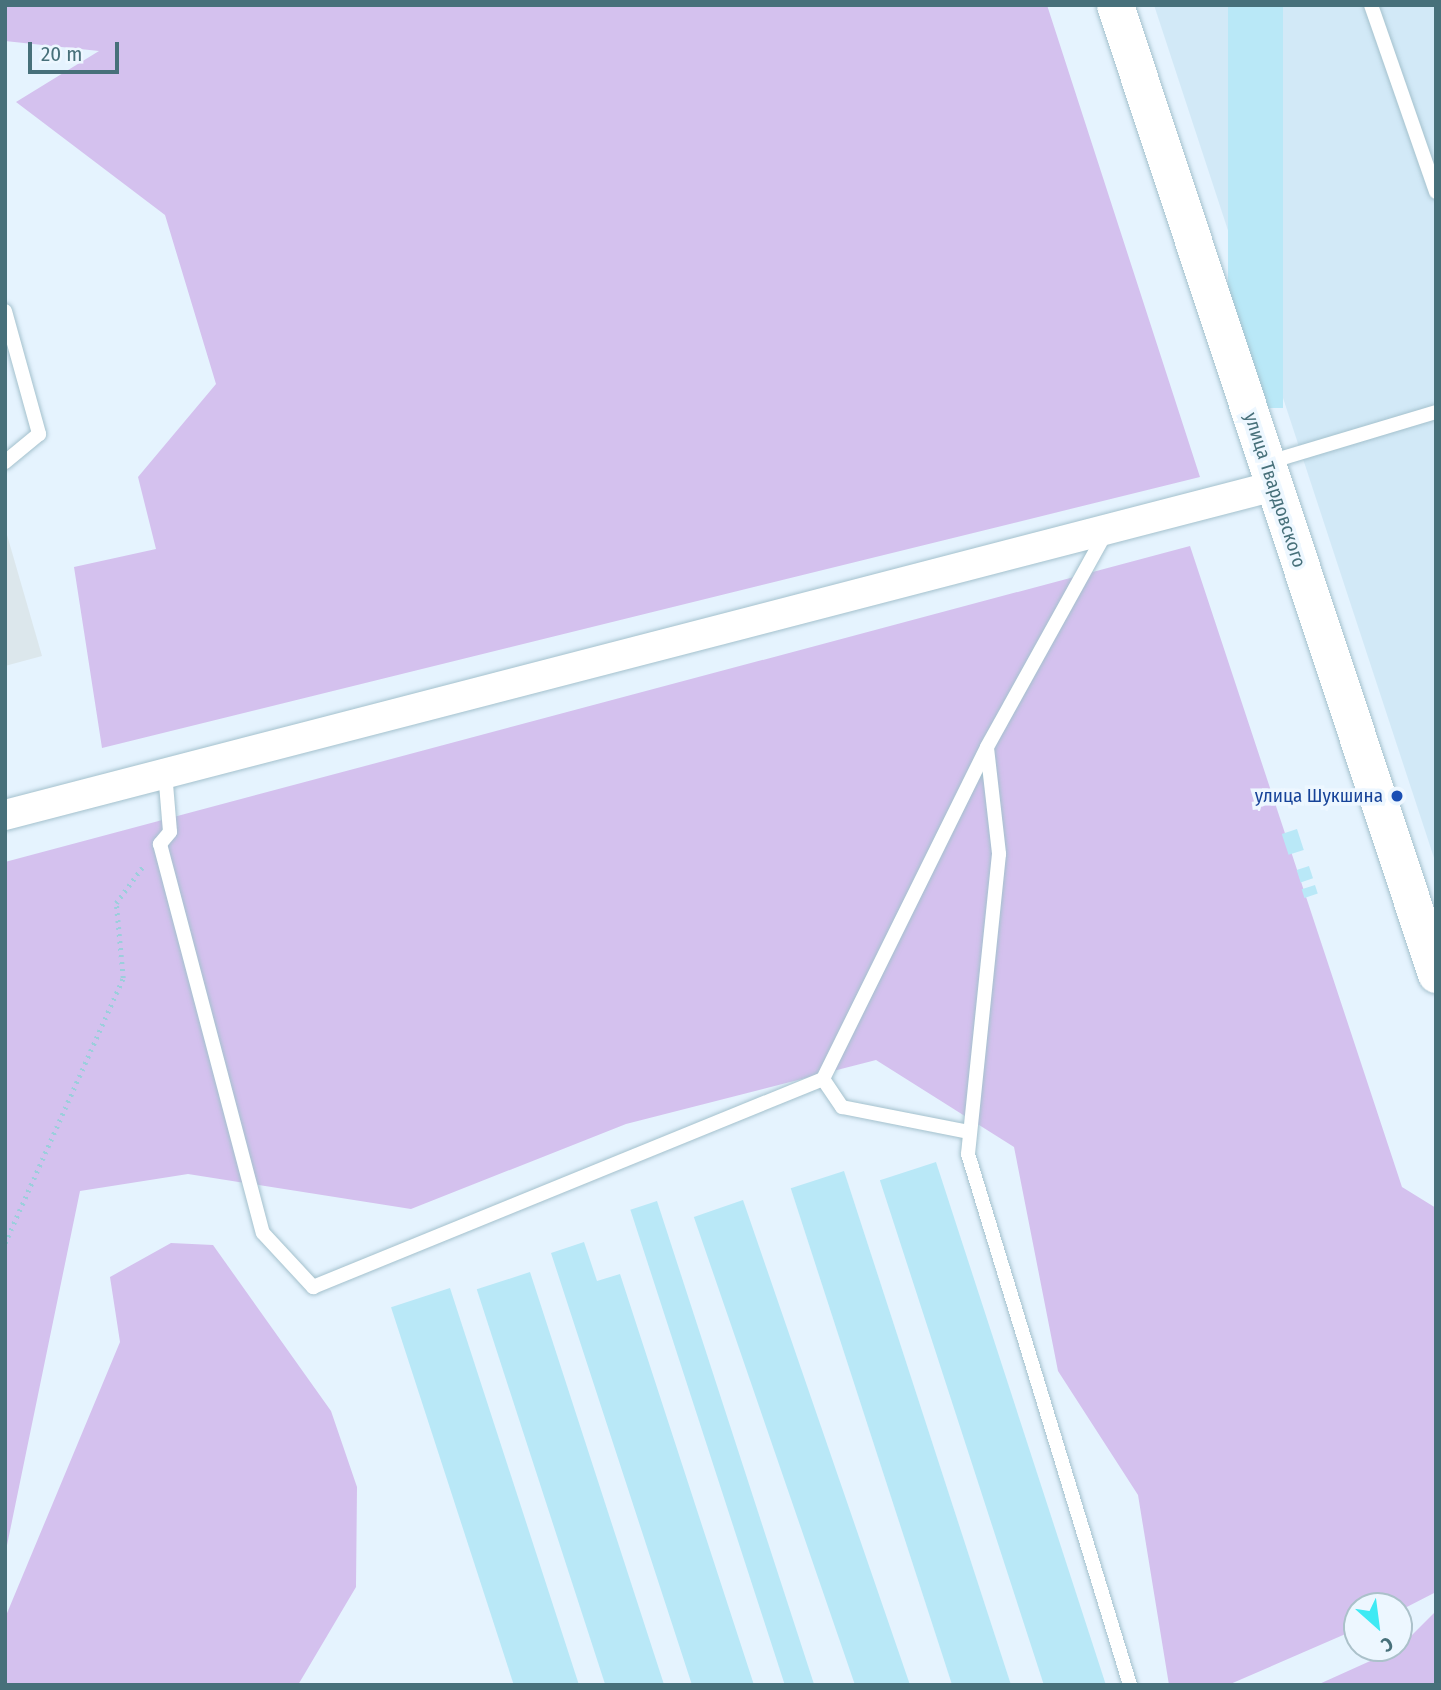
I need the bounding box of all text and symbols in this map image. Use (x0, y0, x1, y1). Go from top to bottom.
scale bar (32, 28, 122, 72)
text: 20 m (41, 41, 82, 67)
street label: улица Твардовского (1239, 410, 1311, 570)
place label: улица Шукшина (1255, 785, 1383, 807)
marker: улица Шукшина (1389, 788, 1405, 804)
north arrow (1343, 1592, 1413, 1662)
text: С (1377, 1632, 1397, 1657)

